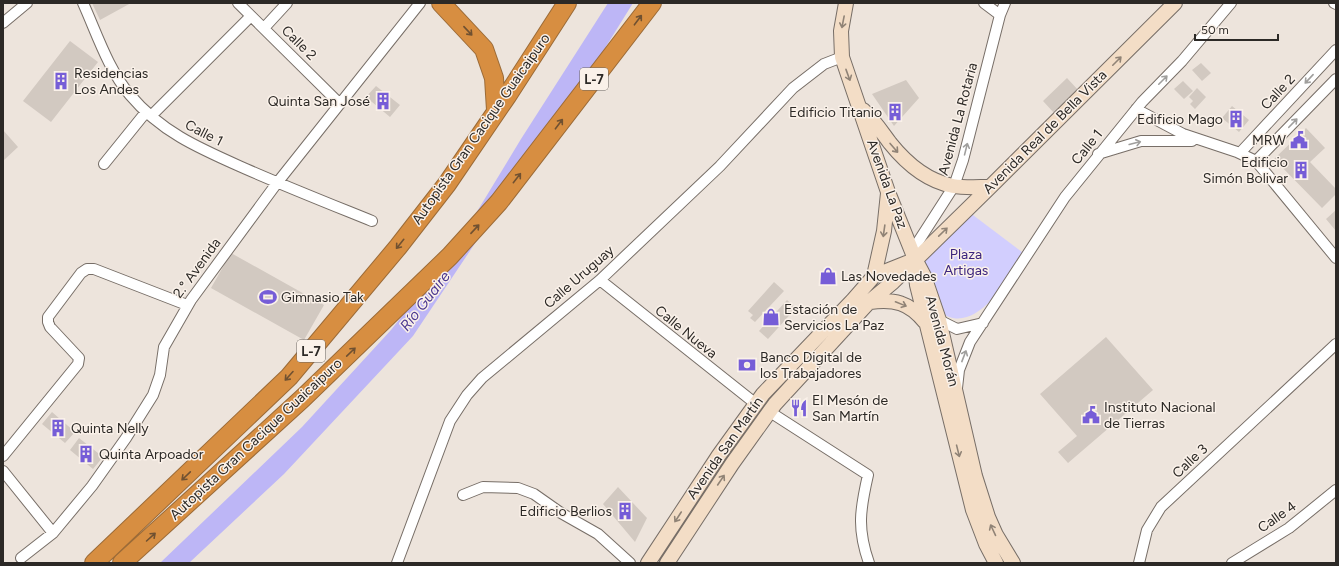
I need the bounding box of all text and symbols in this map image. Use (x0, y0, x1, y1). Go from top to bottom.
one-way arrow (634, 15, 643, 26)
one-way arrow (838, 15, 846, 28)
scale bar (1195, 16, 1278, 42)
street label: Calle 2 (278, 22, 320, 64)
text: 50 m (1201, 23, 1229, 37)
one-way arrow (463, 26, 473, 36)
street label: Autopista Gran Cacique Guaicaipuro (408, 30, 554, 228)
one-way arrow (1112, 56, 1122, 66)
street label: Avenida La Rotaria (935, 61, 981, 177)
place label: Residencias Los Andes (74, 65, 148, 98)
street label: Avenida Real de Bella Vista (980, 67, 1110, 197)
road number: L-7 (580, 68, 608, 90)
one-way arrow (845, 69, 853, 81)
building icon: Residencias Los Andes (51, 71, 71, 91)
street label: Calle 2 (1257, 71, 1299, 113)
one-way arrow (1305, 73, 1314, 84)
one-way arrow (1158, 75, 1168, 85)
building icon: Quinta San José (373, 91, 393, 111)
place label: Quinta San José (268, 93, 370, 110)
building icon: Edificio Titanio (885, 102, 905, 122)
place label: Edificio Titanio (789, 104, 882, 121)
building icon: Edificio Mago (1226, 109, 1246, 129)
place label: Edificio Mago (1137, 111, 1223, 128)
street label: Calle 1 (182, 116, 226, 150)
one-way arrow (555, 118, 563, 129)
one-way arrow (1288, 118, 1298, 128)
street label: Calle 1 (1068, 126, 1106, 168)
public building icon: MRW (1289, 130, 1309, 150)
place label: MRW (1252, 132, 1287, 149)
street label: Avenida La Paz (863, 137, 911, 231)
one-way arrow (1129, 139, 1142, 146)
one-way arrow (890, 142, 899, 153)
one-way arrow (963, 143, 970, 156)
place label: Edificio Simón Bolivar (1203, 154, 1288, 187)
building icon: Edificio Simón Bolivar (1291, 160, 1311, 180)
one-way arrow (513, 173, 522, 184)
one-way arrow (470, 224, 479, 234)
one-way arrow (880, 224, 888, 237)
one-way arrow (938, 227, 948, 237)
street label: 2.° Avenida (170, 235, 224, 301)
one-way arrow (396, 239, 404, 250)
street label: Calle Uruguay (540, 242, 618, 312)
park label: Plaza Artigas (944, 246, 988, 279)
shop icon: Las Novedades (818, 266, 838, 286)
water label: Río Guaire (396, 268, 454, 334)
place label: Las Novedades (841, 268, 937, 285)
sports icon: Gimnasio Tak (258, 287, 278, 307)
place label: Gimnasio Tak (281, 289, 364, 306)
street label: Avenida Morán (922, 294, 962, 389)
place label: Estación de Servicios La Paz (784, 301, 884, 334)
one-way arrow (895, 301, 907, 308)
street label: Calle Nueva (652, 302, 720, 362)
shop icon: Estación de Servicios La Paz (761, 307, 781, 327)
road number: L-7 (297, 340, 325, 362)
one-way arrow (346, 347, 356, 356)
place label: Banco Digital de los Trabajadores (760, 349, 862, 382)
one-way arrow (961, 350, 968, 363)
street label: Autopista Gran Cacique Guaicaipuro (166, 355, 346, 523)
bank icon: Banco Digital de los Trabajadores (737, 355, 757, 375)
one-way arrow (285, 371, 294, 381)
place label: El Mesón de San Martín (812, 392, 888, 425)
street label: Avenida San Martín (683, 393, 767, 502)
restaurant icon: El Mesón de San Martín (789, 398, 809, 418)
place label: Instituto Nacional de Tierras (1104, 399, 1216, 432)
public building icon: Instituto Nacional de Tierras (1081, 405, 1101, 425)
building icon: Quinta Nelly (48, 418, 68, 438)
place label: Quinta Nelly (71, 420, 149, 437)
street label: Calle 3 (1169, 440, 1211, 482)
building icon: Quinta Arpoador (76, 444, 96, 464)
one-way arrow (955, 445, 962, 458)
place label: Quinta Arpoador (99, 446, 204, 463)
one-way arrow (181, 472, 192, 481)
one-way arrow (717, 475, 725, 486)
street label: Calle 4 (1254, 497, 1300, 536)
building icon: Edificio Berlios (615, 501, 635, 521)
place label: Edificio Berlios (520, 503, 612, 520)
one-way arrow (674, 511, 682, 522)
one-way arrow (989, 524, 996, 536)
one-way arrow (146, 532, 156, 541)

